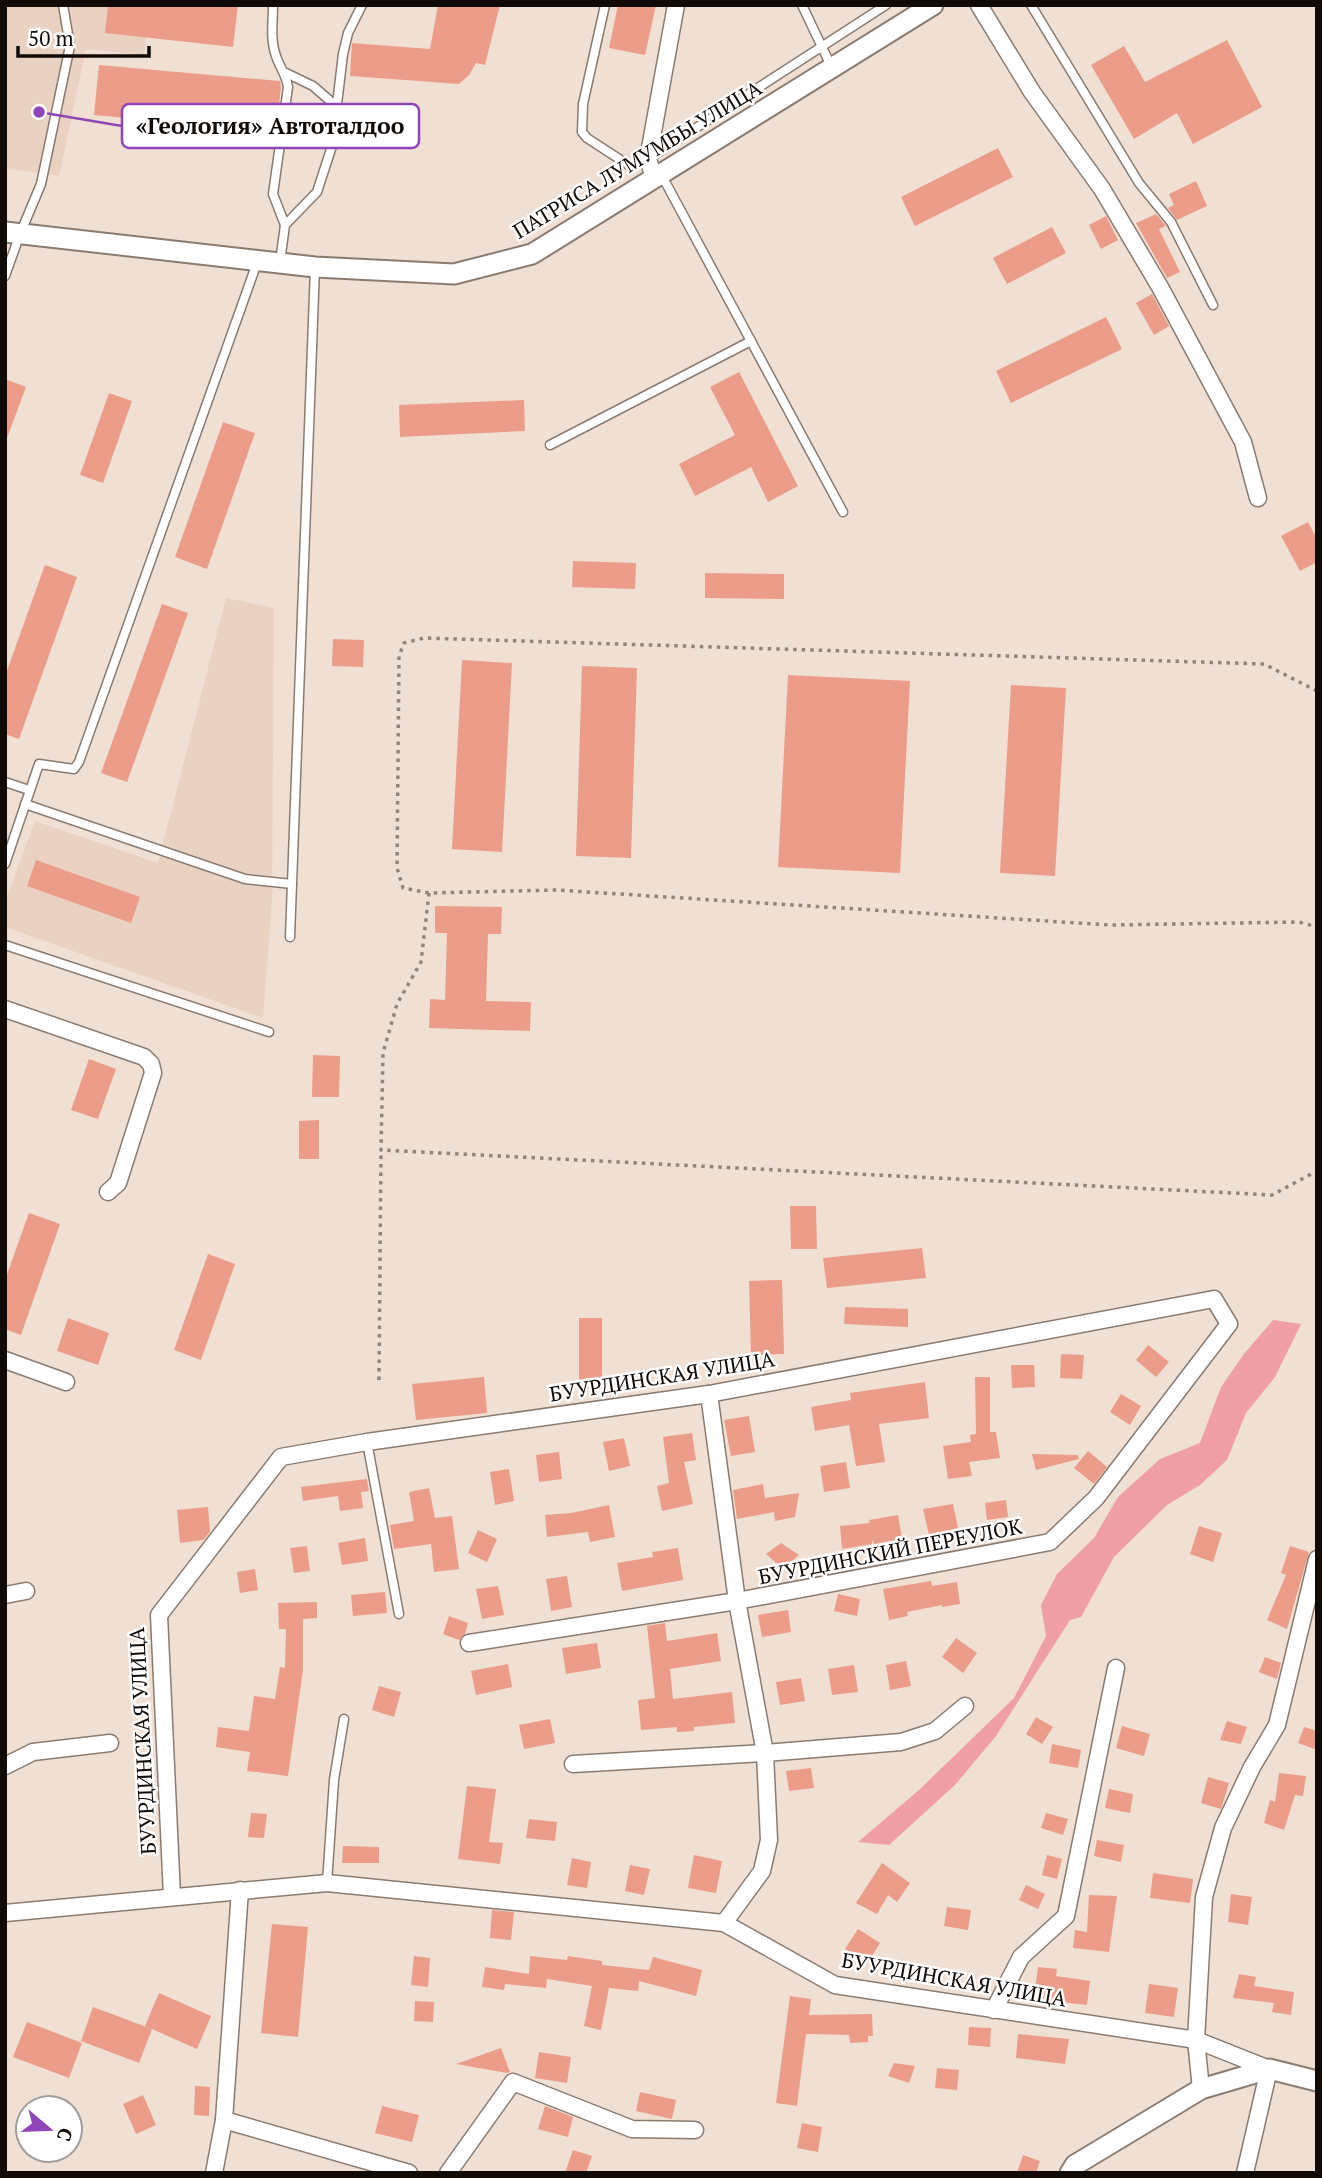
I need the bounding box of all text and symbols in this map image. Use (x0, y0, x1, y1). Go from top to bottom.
scale bar (18, 14, 149, 58)
text: 50 m (28, 24, 74, 52)
street label: ПАТРИСА ЛУМУМБЫ УЛИЦА (507, 73, 767, 245)
callout: «Геология» Автоталдоо (122, 104, 419, 148)
text: «Геология» Автоталдоо (136, 110, 404, 141)
street label: БУУРДИНСКАЯ УЛИЦА (547, 1344, 777, 1408)
street label: БУУРДИНСКИЙ ПЕРЕУЛОК (756, 1512, 1025, 1590)
street label: БУУРДИНСКАЯ УЛИЦА (122, 1626, 162, 1855)
street label: БУУРДИНСКАЯ УЛИЦА (839, 1945, 1069, 2013)
north arrow (14, 2094, 84, 2164)
text: С (52, 2125, 79, 2145)

